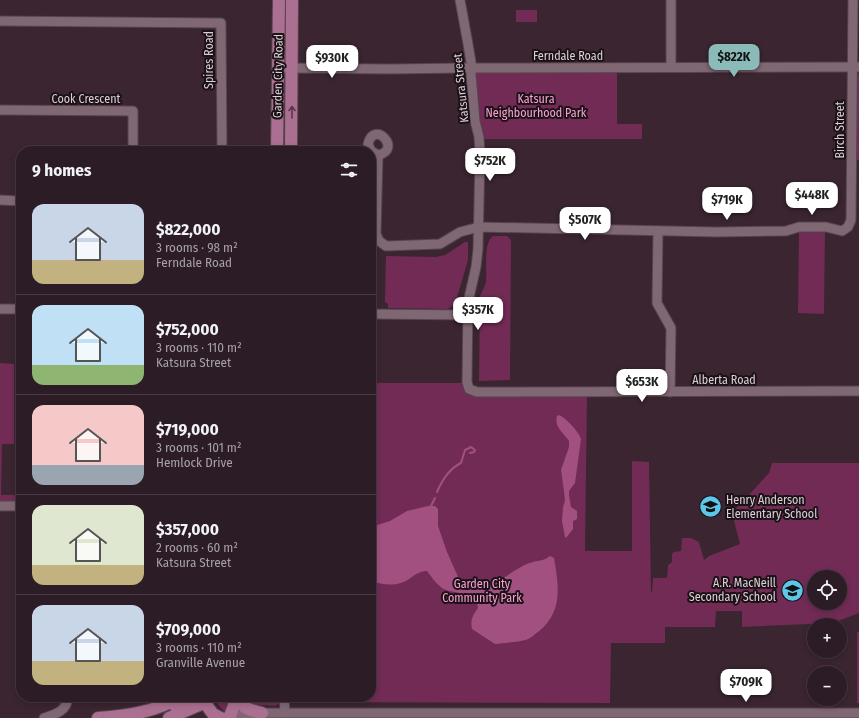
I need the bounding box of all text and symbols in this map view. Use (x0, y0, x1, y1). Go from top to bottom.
street label: Spires Road (202, 31, 216, 89)
street label: Garden City Road (270, 34, 286, 118)
pin: $822K (706, 44, 762, 78)
pin: $930K (304, 45, 360, 79)
street label: Ferndale Road (533, 49, 603, 63)
text: $822K (718, 49, 750, 64)
text: $930K (315, 50, 349, 65)
street label: Katsura Street (450, 53, 472, 123)
street label: Cook Crescent (52, 92, 120, 106)
park label: Katsura Neighbourhood Park (486, 92, 587, 120)
street label: Birch Street (833, 101, 847, 159)
one-way arrow (288, 106, 296, 119)
pin: $752K (462, 148, 518, 182)
text: $752K (474, 153, 506, 168)
icon: filters (338, 159, 360, 181)
text: 9 homes (32, 160, 91, 181)
pin: $448K (784, 182, 840, 216)
pin: $719K (699, 187, 755, 221)
text: $448K (795, 187, 829, 202)
text: $719K (711, 192, 743, 207)
pin: $507K (557, 207, 613, 241)
text: $507K (569, 212, 601, 227)
text: $822,000 (156, 219, 221, 240)
icon: home (64, 220, 112, 268)
text: 3 rooms · 98 m² (156, 240, 238, 255)
text: Ferndale Road (156, 255, 232, 270)
pin: $357K (450, 297, 506, 331)
text: $357K (462, 302, 494, 317)
text: $752,000 (156, 319, 219, 340)
icon: home (64, 321, 112, 369)
text: 3 rooms · 110 m² (156, 340, 242, 355)
text: Katsura Street (156, 355, 231, 370)
pin: $653K (614, 369, 670, 403)
street label: Alberta Road (692, 373, 756, 387)
text: $653K (625, 374, 659, 389)
text: $719,000 (156, 419, 219, 440)
icon: home (64, 421, 112, 469)
text: 3 rooms · 101 m² (156, 440, 241, 455)
text: Hemlock Drive (156, 455, 233, 470)
place label: Henry Anderson Elementary School (726, 493, 817, 521)
school or university icon: Henry Anderson Elementary School (698, 494, 724, 520)
text: $357,000 (156, 519, 219, 540)
icon: home (64, 521, 112, 569)
text: 2 rooms · 60 m² (156, 540, 238, 555)
text: Katsura Street (156, 555, 231, 570)
map controls (807, 570, 847, 706)
button: locate (807, 570, 847, 610)
place label: A.R. MacNeill Secondary School (689, 576, 776, 604)
park label: Garden City Community Park (442, 577, 522, 605)
school or university icon: A.R. MacNeill Secondary School (779, 577, 805, 603)
button: + (807, 618, 847, 658)
text: $709,000 (156, 619, 221, 640)
icon: home (64, 621, 112, 669)
text: 3 rooms · 110 m² (156, 640, 242, 655)
text: Granville Avenue (156, 655, 245, 670)
button: − (807, 666, 847, 706)
pin: $709K (718, 669, 774, 703)
text: $709K (730, 674, 762, 689)

